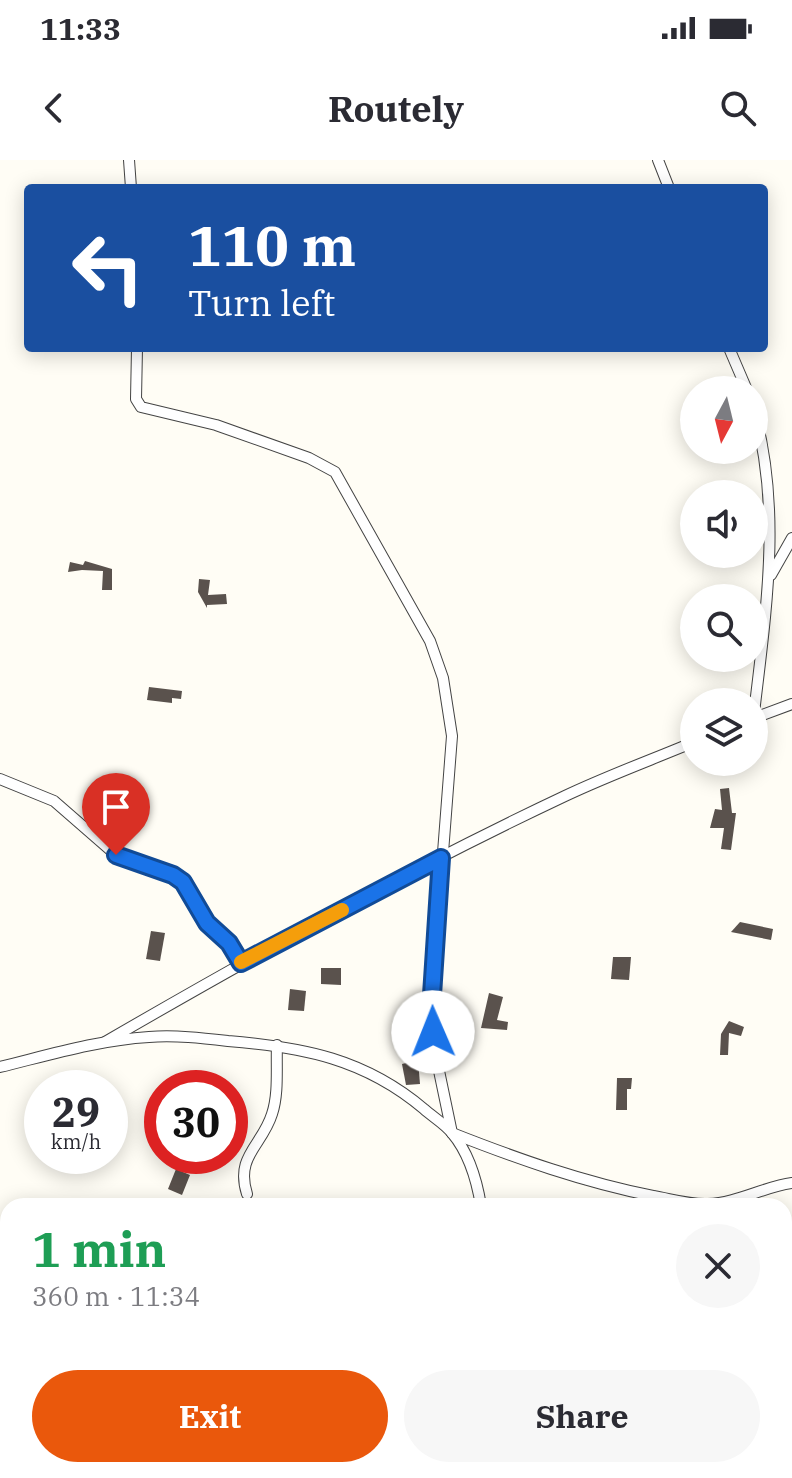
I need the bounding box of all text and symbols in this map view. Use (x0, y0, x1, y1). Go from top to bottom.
text: 11:33 (40, 9, 121, 48)
text: Routely (328, 85, 464, 132)
icon: back (32, 86, 76, 130)
icon: search (716, 86, 760, 130)
text: 110 m (188, 209, 356, 281)
icon: left (56, 216, 160, 320)
text: Turn left (188, 279, 335, 326)
north arrow (680, 376, 768, 464)
map controls (680, 376, 768, 776)
button: sound (680, 480, 768, 568)
button: search (680, 584, 768, 672)
button: layers (680, 688, 768, 776)
pin (82, 773, 150, 855)
icon: arrive (94, 785, 138, 829)
position arrow (391, 990, 475, 1074)
speed limit sign: 30 (144, 1070, 248, 1174)
text: 29 (52, 1086, 100, 1138)
text: km/h (51, 1128, 101, 1155)
text: 1 min (32, 1218, 166, 1280)
button: close (676, 1224, 760, 1308)
text: 360 m · 11:34 (32, 1279, 200, 1313)
button: Exit (32, 1370, 388, 1462)
button: Share (404, 1370, 760, 1462)

